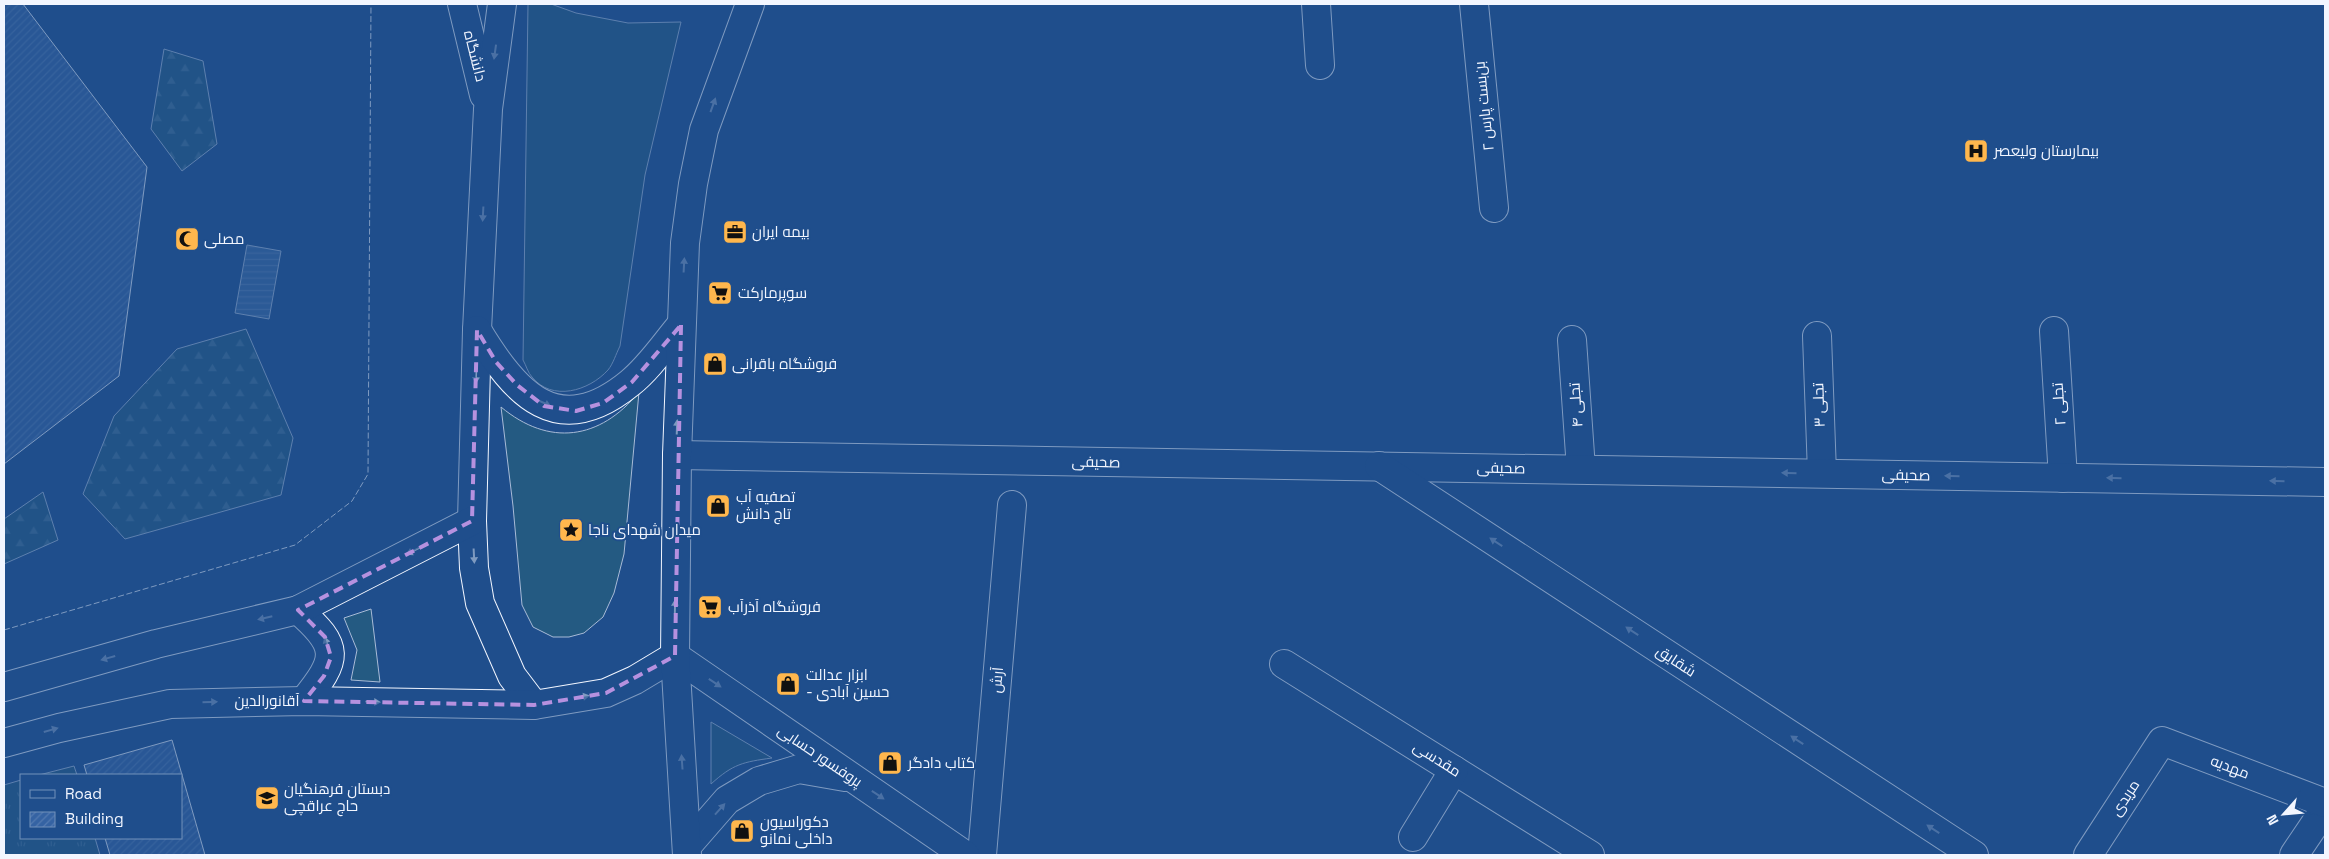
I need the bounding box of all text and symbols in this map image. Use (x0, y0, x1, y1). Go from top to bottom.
street label: دانشگاه (460, 28, 491, 83)
one-way arrow (491, 44, 499, 60)
street label: بن‌بست پارس ۲ (1469, 60, 1499, 152)
one-way arrow (710, 98, 717, 113)
hospital icon: بیمارستان ولیعصر (1963, 138, 1989, 164)
place label: بیمارستان ولیعصر (1993, 141, 2099, 161)
one-way arrow (478, 206, 486, 222)
office icon: بیمه ایران (722, 219, 748, 245)
place label: بیمه ایران (752, 222, 810, 242)
mosque icon: مصلی (174, 226, 200, 252)
place label: مصلی (204, 229, 244, 249)
one-way arrow (681, 256, 689, 272)
supermarket icon: سوپرمارکت (707, 280, 733, 306)
place label: سوپرمارکت (738, 283, 807, 303)
shop icon: فروشگاه باقرانی (702, 351, 728, 377)
place label: فروشگاه باقرانی (732, 354, 837, 374)
one-way arrow (472, 368, 480, 384)
street label: تجلی ۴ (1564, 382, 1588, 428)
street label: تجلی ۳ (1808, 382, 1830, 428)
street label: تجلی ۲ (2048, 382, 2070, 426)
one-way arrow (536, 399, 551, 408)
one-way arrow (674, 419, 682, 435)
street label: صحیفی (1072, 452, 1120, 472)
street label: صحیفی (1477, 458, 1525, 478)
street label: صحیفی (1882, 465, 1930, 485)
one-way arrow (1781, 469, 1797, 477)
one-way arrow (1943, 471, 1959, 479)
one-way arrow (2106, 474, 2122, 482)
one-way arrow (2268, 477, 2284, 485)
place label: تصفیه آب تاج دانش (736, 487, 795, 525)
shop icon: تصفیه آب تاج دانش (705, 493, 731, 519)
place icon: میدان شهدای ناجا (558, 517, 584, 543)
place label: میدان شهدای ناجا (588, 520, 701, 540)
one-way arrow (1489, 537, 1502, 547)
one-way arrow (405, 547, 420, 555)
one-way arrow (470, 548, 478, 564)
supermarket icon: فروشگاه آذرآب (697, 594, 723, 620)
place label: فروشگاه آذرآب (728, 597, 821, 616)
one-way arrow (671, 599, 679, 615)
one-way arrow (258, 614, 273, 622)
one-way arrow (1625, 627, 1638, 636)
one-way arrow (322, 636, 330, 651)
street label: شقایق (1652, 641, 1700, 681)
one-way arrow (100, 654, 115, 662)
place label: ابزار عدالت - حسین آبادی (806, 665, 889, 702)
street label: آرش (986, 666, 1008, 694)
shop icon: ابزار عدالت - حسین آبادی (775, 671, 801, 697)
one-way arrow (708, 678, 722, 688)
street label: آقانورالدین (235, 691, 299, 711)
one-way arrow (575, 692, 591, 700)
one-way arrow (203, 698, 219, 706)
one-way arrow (365, 698, 381, 706)
street label: پروفسور حسابی (774, 720, 866, 792)
one-way arrow (43, 726, 58, 734)
one-way arrow (1790, 735, 1804, 744)
street label: مقدسی (1409, 737, 1465, 781)
shop icon: کتاب دادگر (877, 750, 903, 776)
street label: مهدیه (2208, 750, 2252, 784)
place label: کتاب دادگر (907, 753, 975, 772)
one-way arrow (677, 754, 685, 770)
legend (20, 774, 182, 839)
street label: مریدی (2106, 776, 2144, 820)
place label: دبستان فرهنگیان حاج عراقچی (284, 779, 390, 817)
text: Road (65, 784, 102, 803)
school or university icon: دبستان فرهنگیان حاج عراقچی (254, 785, 280, 811)
north arrow (2259, 789, 2309, 839)
one-way arrow (871, 790, 884, 800)
one-way arrow (714, 803, 725, 816)
text: Building (65, 809, 124, 828)
place label: دکوراسیون داخلی نمانو (760, 812, 833, 849)
text: N (2262, 812, 2283, 828)
shop icon: دکوراسیون داخلی نمانو (729, 818, 755, 844)
one-way arrow (1926, 824, 1939, 833)

